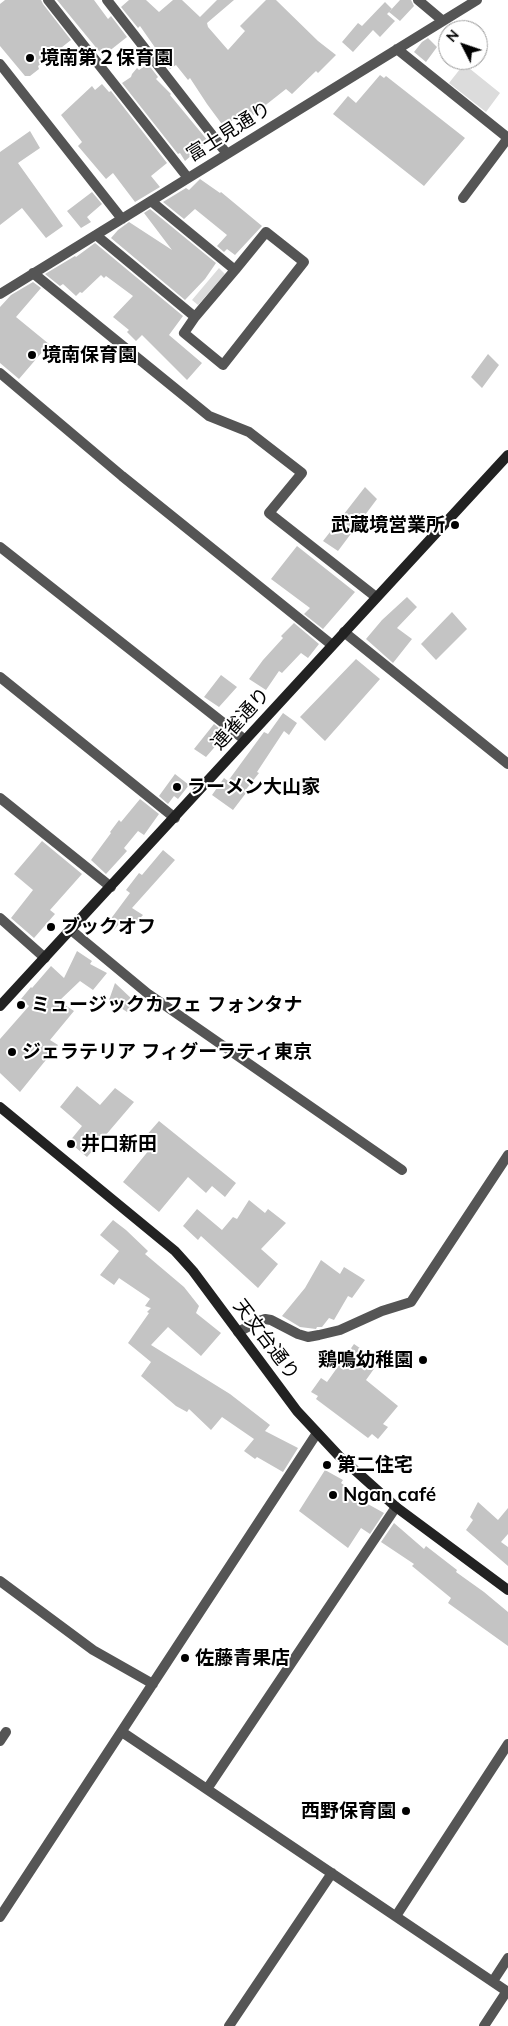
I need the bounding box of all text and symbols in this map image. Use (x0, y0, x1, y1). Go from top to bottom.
north arrow (438, 20, 488, 70)
text: N (442, 26, 463, 46)
place label: 境南第２保育園 (40, 47, 173, 69)
marker: 境南第２保育園 (24, 52, 36, 64)
street label: 富士見通り (183, 97, 275, 167)
place label: 境南保育園 (42, 344, 137, 366)
marker: 境南保育園 (26, 349, 38, 361)
place label: 武蔵境営業所 (331, 514, 445, 536)
marker: 武蔵境営業所 (449, 519, 461, 531)
street label: 連雀通り (207, 683, 275, 755)
place label: ラーメン大山家 (187, 776, 320, 798)
marker: ラーメン大山家 (171, 781, 183, 793)
place label: ブックオフ (61, 916, 156, 938)
marker: ブックオフ (45, 921, 57, 933)
place label: ミュージックカフェ フォンタナ (31, 994, 302, 1016)
marker: ミュージックカフェ フォンタナ (15, 999, 27, 1011)
place label: ジェラテリア フィグーラティ東京 (22, 1041, 312, 1063)
marker: ジェラテリア フィグーラティ東京 (6, 1046, 18, 1058)
place label: 井口新田 (81, 1133, 157, 1155)
marker: 井口新田 (65, 1138, 77, 1150)
street label: 天文台通り (228, 1295, 304, 1385)
place label: 鶏鳴幼稚園 (318, 1349, 413, 1371)
marker: 鶏鳴幼稚園 (417, 1354, 429, 1366)
place label: 第二住宅 (337, 1454, 413, 1476)
marker: 第二住宅 (321, 1459, 333, 1471)
place label: Ngan café (343, 1484, 436, 1506)
marker: Ngan café (327, 1489, 339, 1501)
place label: 佐藤青果店 (195, 1647, 290, 1669)
marker: 佐藤青果店 (179, 1652, 191, 1664)
place label: 西野保育園 (301, 1800, 396, 1822)
marker: 西野保育園 (400, 1805, 412, 1817)

